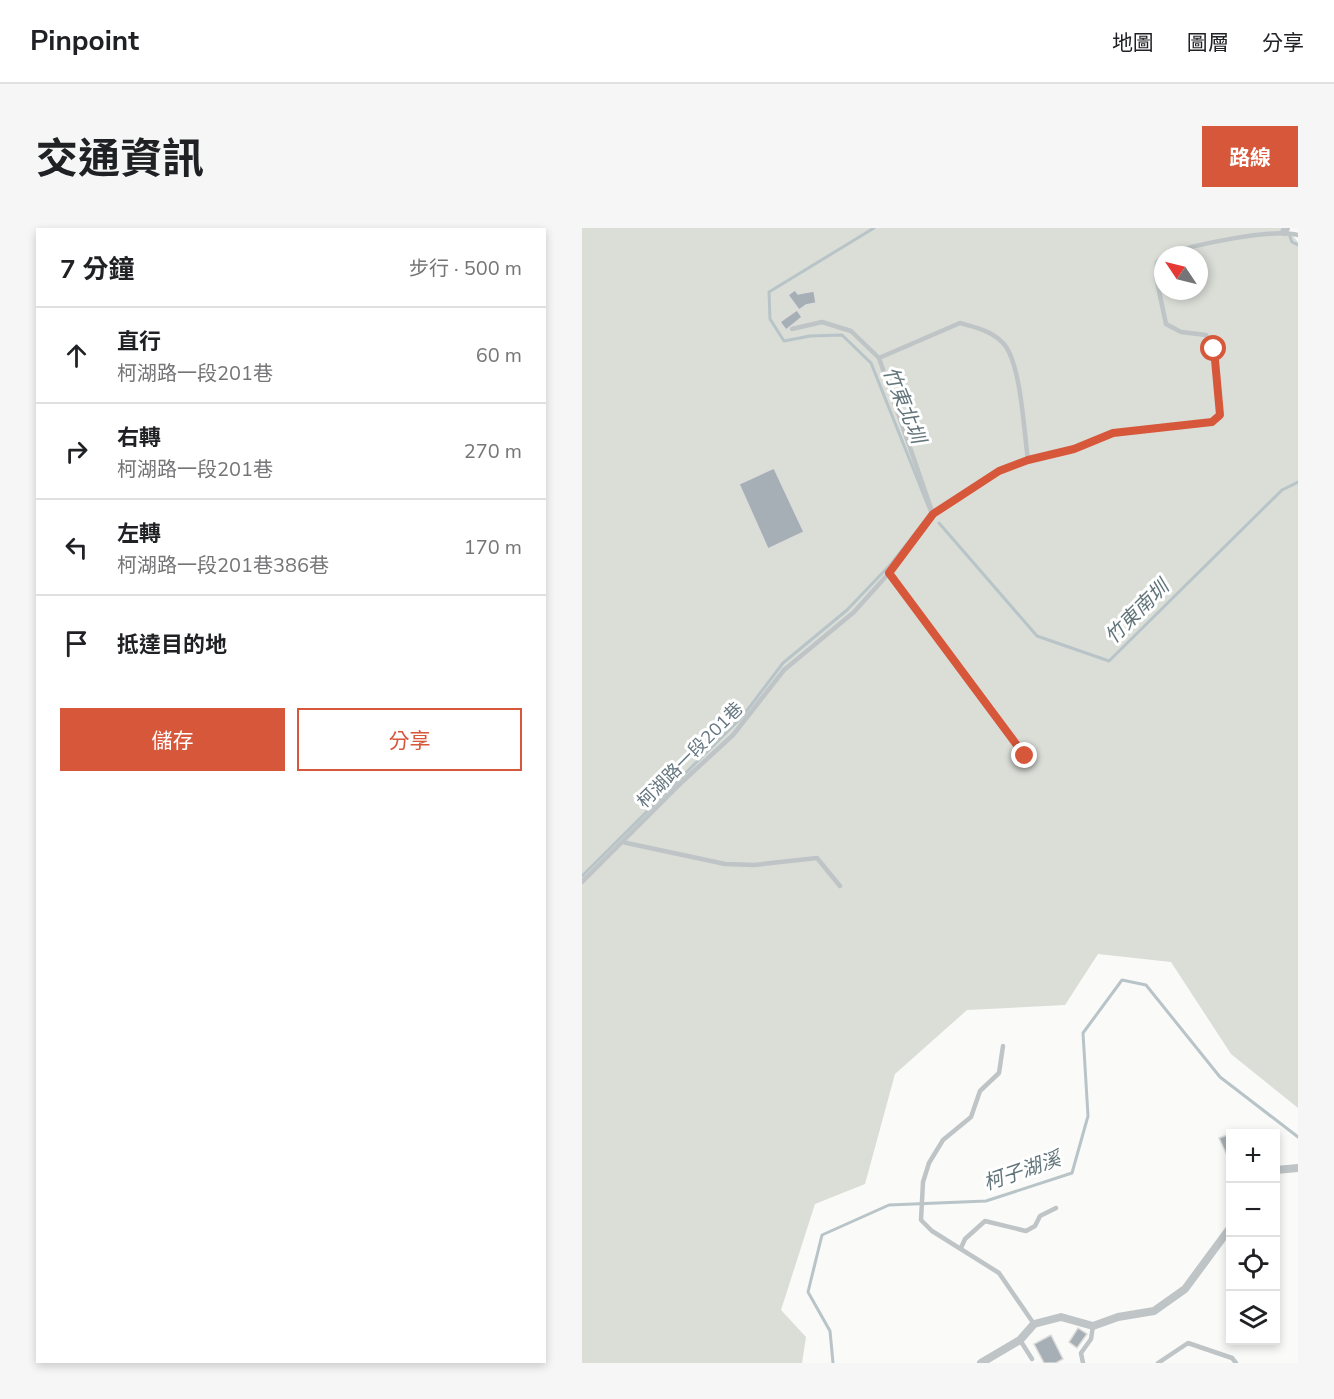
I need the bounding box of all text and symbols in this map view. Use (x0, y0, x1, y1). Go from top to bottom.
text: Pinpoint (30, 22, 139, 60)
text: 地圖 (1112, 29, 1154, 57)
text: 圖層 (1187, 29, 1229, 57)
text: 分享 (1262, 29, 1304, 57)
button: 路線 (1202, 126, 1298, 187)
text: 交通資訊 (36, 131, 204, 188)
north arrow (1154, 246, 1208, 300)
text: 7 分鐘 (60, 252, 135, 287)
text: 步行 · 500 m (409, 255, 522, 282)
text: 直行 (117, 327, 161, 357)
route start (1200, 335, 1226, 361)
icon: ahead (60, 339, 93, 372)
text: 60 m (476, 342, 522, 369)
text: 柯湖路一段201巷 (117, 360, 273, 387)
water label: 竹東北圳 (876, 363, 933, 450)
text: 右轉 (117, 423, 161, 453)
icon: right (60, 435, 93, 468)
text: 270 m (464, 438, 522, 465)
text: 柯湖路一段201巷 (117, 456, 273, 483)
text: 左轉 (117, 519, 161, 549)
icon: left (60, 531, 93, 564)
text: 170 m (464, 534, 522, 561)
text: 柯湖路一段201巷386巷 (117, 552, 329, 579)
water label: 竹東南圳 (1099, 572, 1177, 650)
icon: arrive (60, 627, 93, 660)
text: 抵達目的地 (117, 630, 227, 660)
street label: 柯湖路一段201巷 (632, 697, 748, 813)
button: 儲存 (60, 708, 285, 771)
button: 分享 (297, 708, 522, 771)
route end (1011, 742, 1037, 768)
map controls (1226, 1129, 1280, 1345)
button: + (1226, 1129, 1280, 1183)
water label: 柯子湖溪 (980, 1144, 1067, 1197)
button: − (1226, 1183, 1280, 1237)
button: locate (1226, 1237, 1280, 1291)
button: layers (1226, 1291, 1280, 1345)

